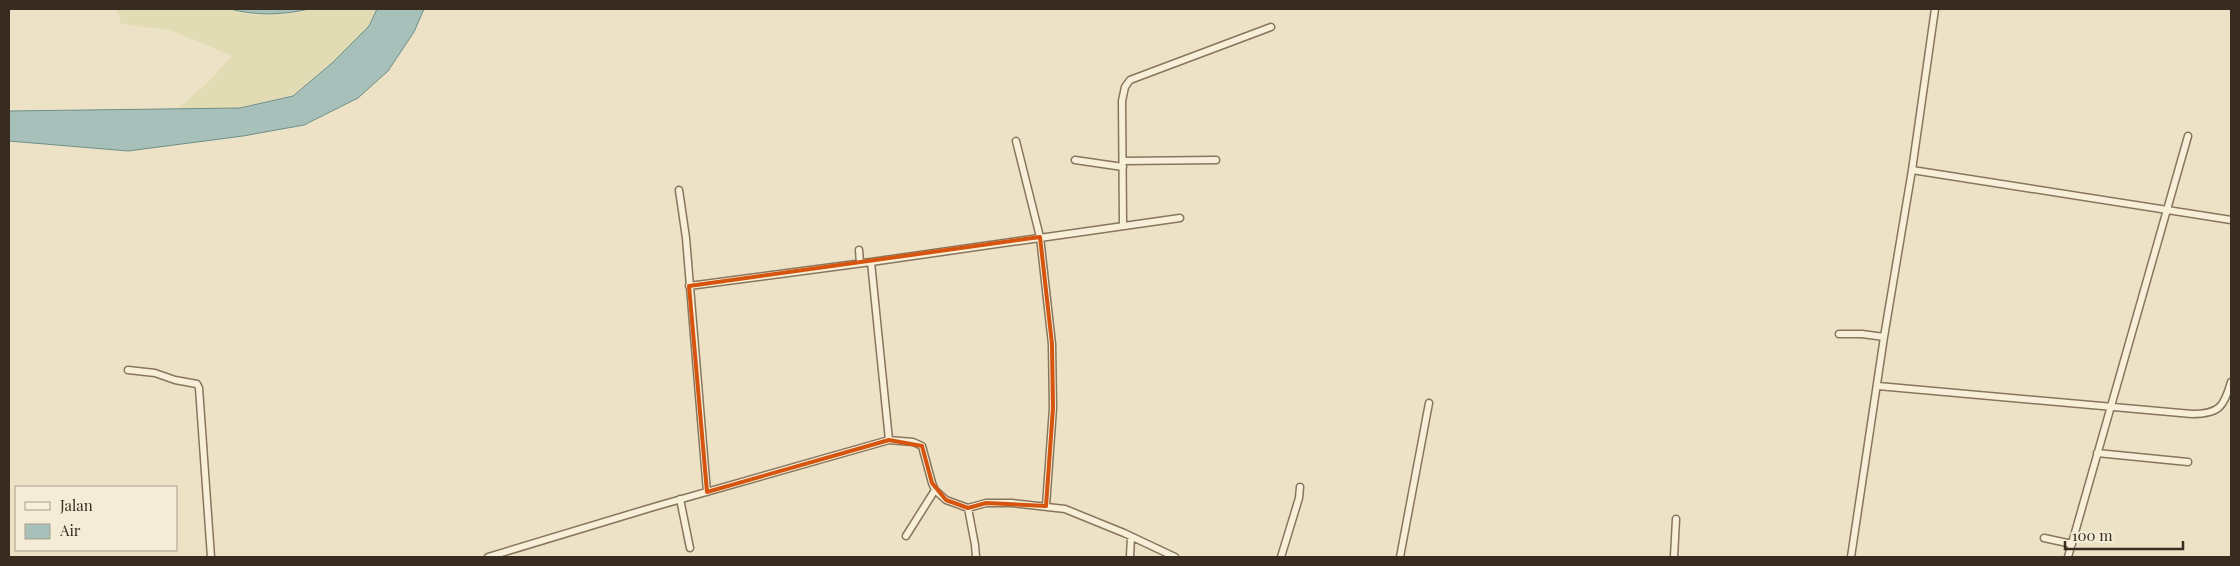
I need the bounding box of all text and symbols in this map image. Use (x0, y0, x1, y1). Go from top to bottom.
legend (15, 486, 178, 551)
text: Jalan (59, 495, 93, 515)
scale bar (2065, 518, 2182, 550)
text: Air (59, 520, 81, 540)
text: 100 m (2072, 525, 2113, 545)

